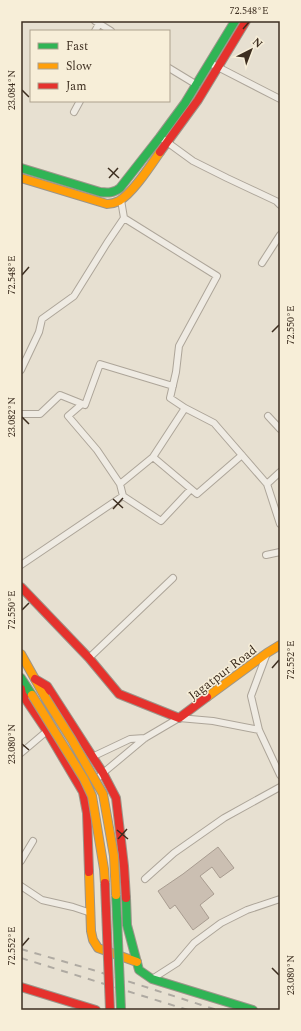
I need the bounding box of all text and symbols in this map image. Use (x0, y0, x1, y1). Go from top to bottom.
text: 72.548°E (229, 3, 269, 19)
legend (30, 30, 170, 102)
north arrow (231, 30, 271, 70)
text: N (248, 34, 266, 52)
text: Fast (66, 37, 88, 56)
text: Slow (66, 57, 92, 76)
text: 23.084°N (4, 70, 20, 110)
text: Jam (66, 77, 87, 96)
text: 72.548°E (4, 255, 20, 295)
text: 72.550°E (283, 305, 299, 345)
text: 23.082°N (4, 397, 20, 437)
text: 72.550°E (4, 590, 20, 630)
street label: Jagatpur Road (184, 640, 261, 705)
text: 72.552°E (283, 640, 299, 680)
text: 23.080°N (4, 724, 20, 764)
text: 72.552°E (4, 926, 20, 966)
text: 23.080°N (283, 955, 299, 995)

